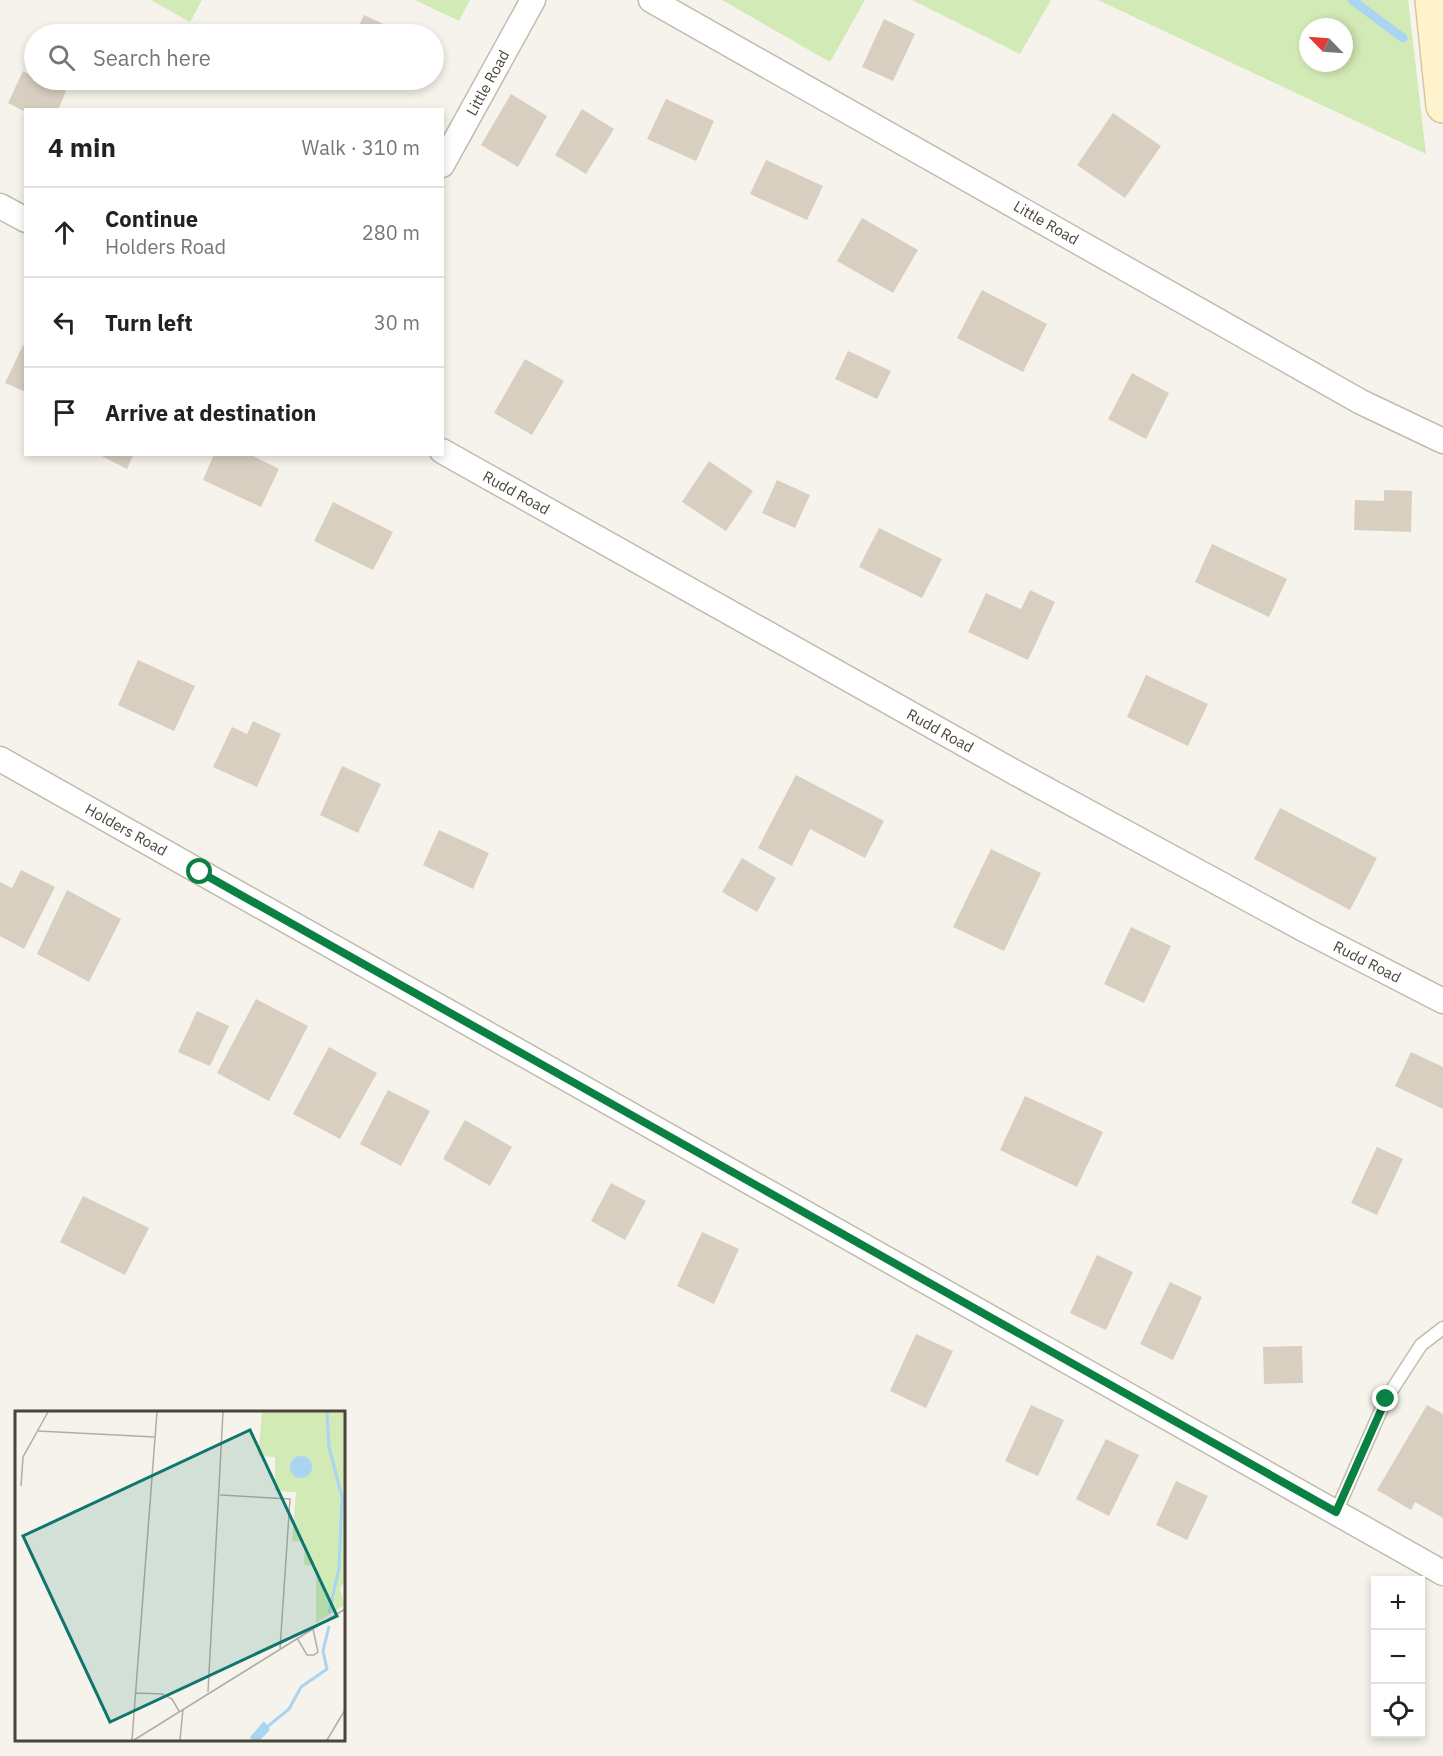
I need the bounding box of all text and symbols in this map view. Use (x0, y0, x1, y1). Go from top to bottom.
north arrow (1299, 18, 1353, 72)
search box (24, 24, 444, 90)
icon: search (45, 41, 78, 74)
text: Search here (93, 43, 211, 72)
street label: Little Road (462, 47, 513, 119)
text: 4 min (48, 130, 116, 164)
text: Walk · 310 m (302, 134, 420, 161)
street label: Little Road (1010, 196, 1082, 249)
text: Continue (105, 204, 198, 233)
icon: ahead (48, 216, 81, 249)
text: 280 m (362, 219, 420, 246)
text: Holders Road (105, 233, 226, 260)
icon: left (48, 306, 81, 339)
text: Turn left (105, 308, 193, 337)
text: 30 m (374, 309, 420, 336)
icon: arrive (48, 396, 81, 429)
text: Arrive at destination (105, 398, 316, 427)
street label: Rudd Road (479, 466, 553, 519)
street label: Rudd Road (903, 704, 977, 757)
street label: Holders Road (82, 799, 171, 860)
route start (186, 858, 212, 884)
street label: Rudd Road (1330, 936, 1404, 987)
route end (1372, 1385, 1398, 1411)
inset map (15, 1411, 345, 1741)
map controls (1371, 1576, 1425, 1738)
button: + (1371, 1576, 1425, 1630)
button: − (1371, 1630, 1425, 1684)
button: locate (1371, 1684, 1425, 1738)

